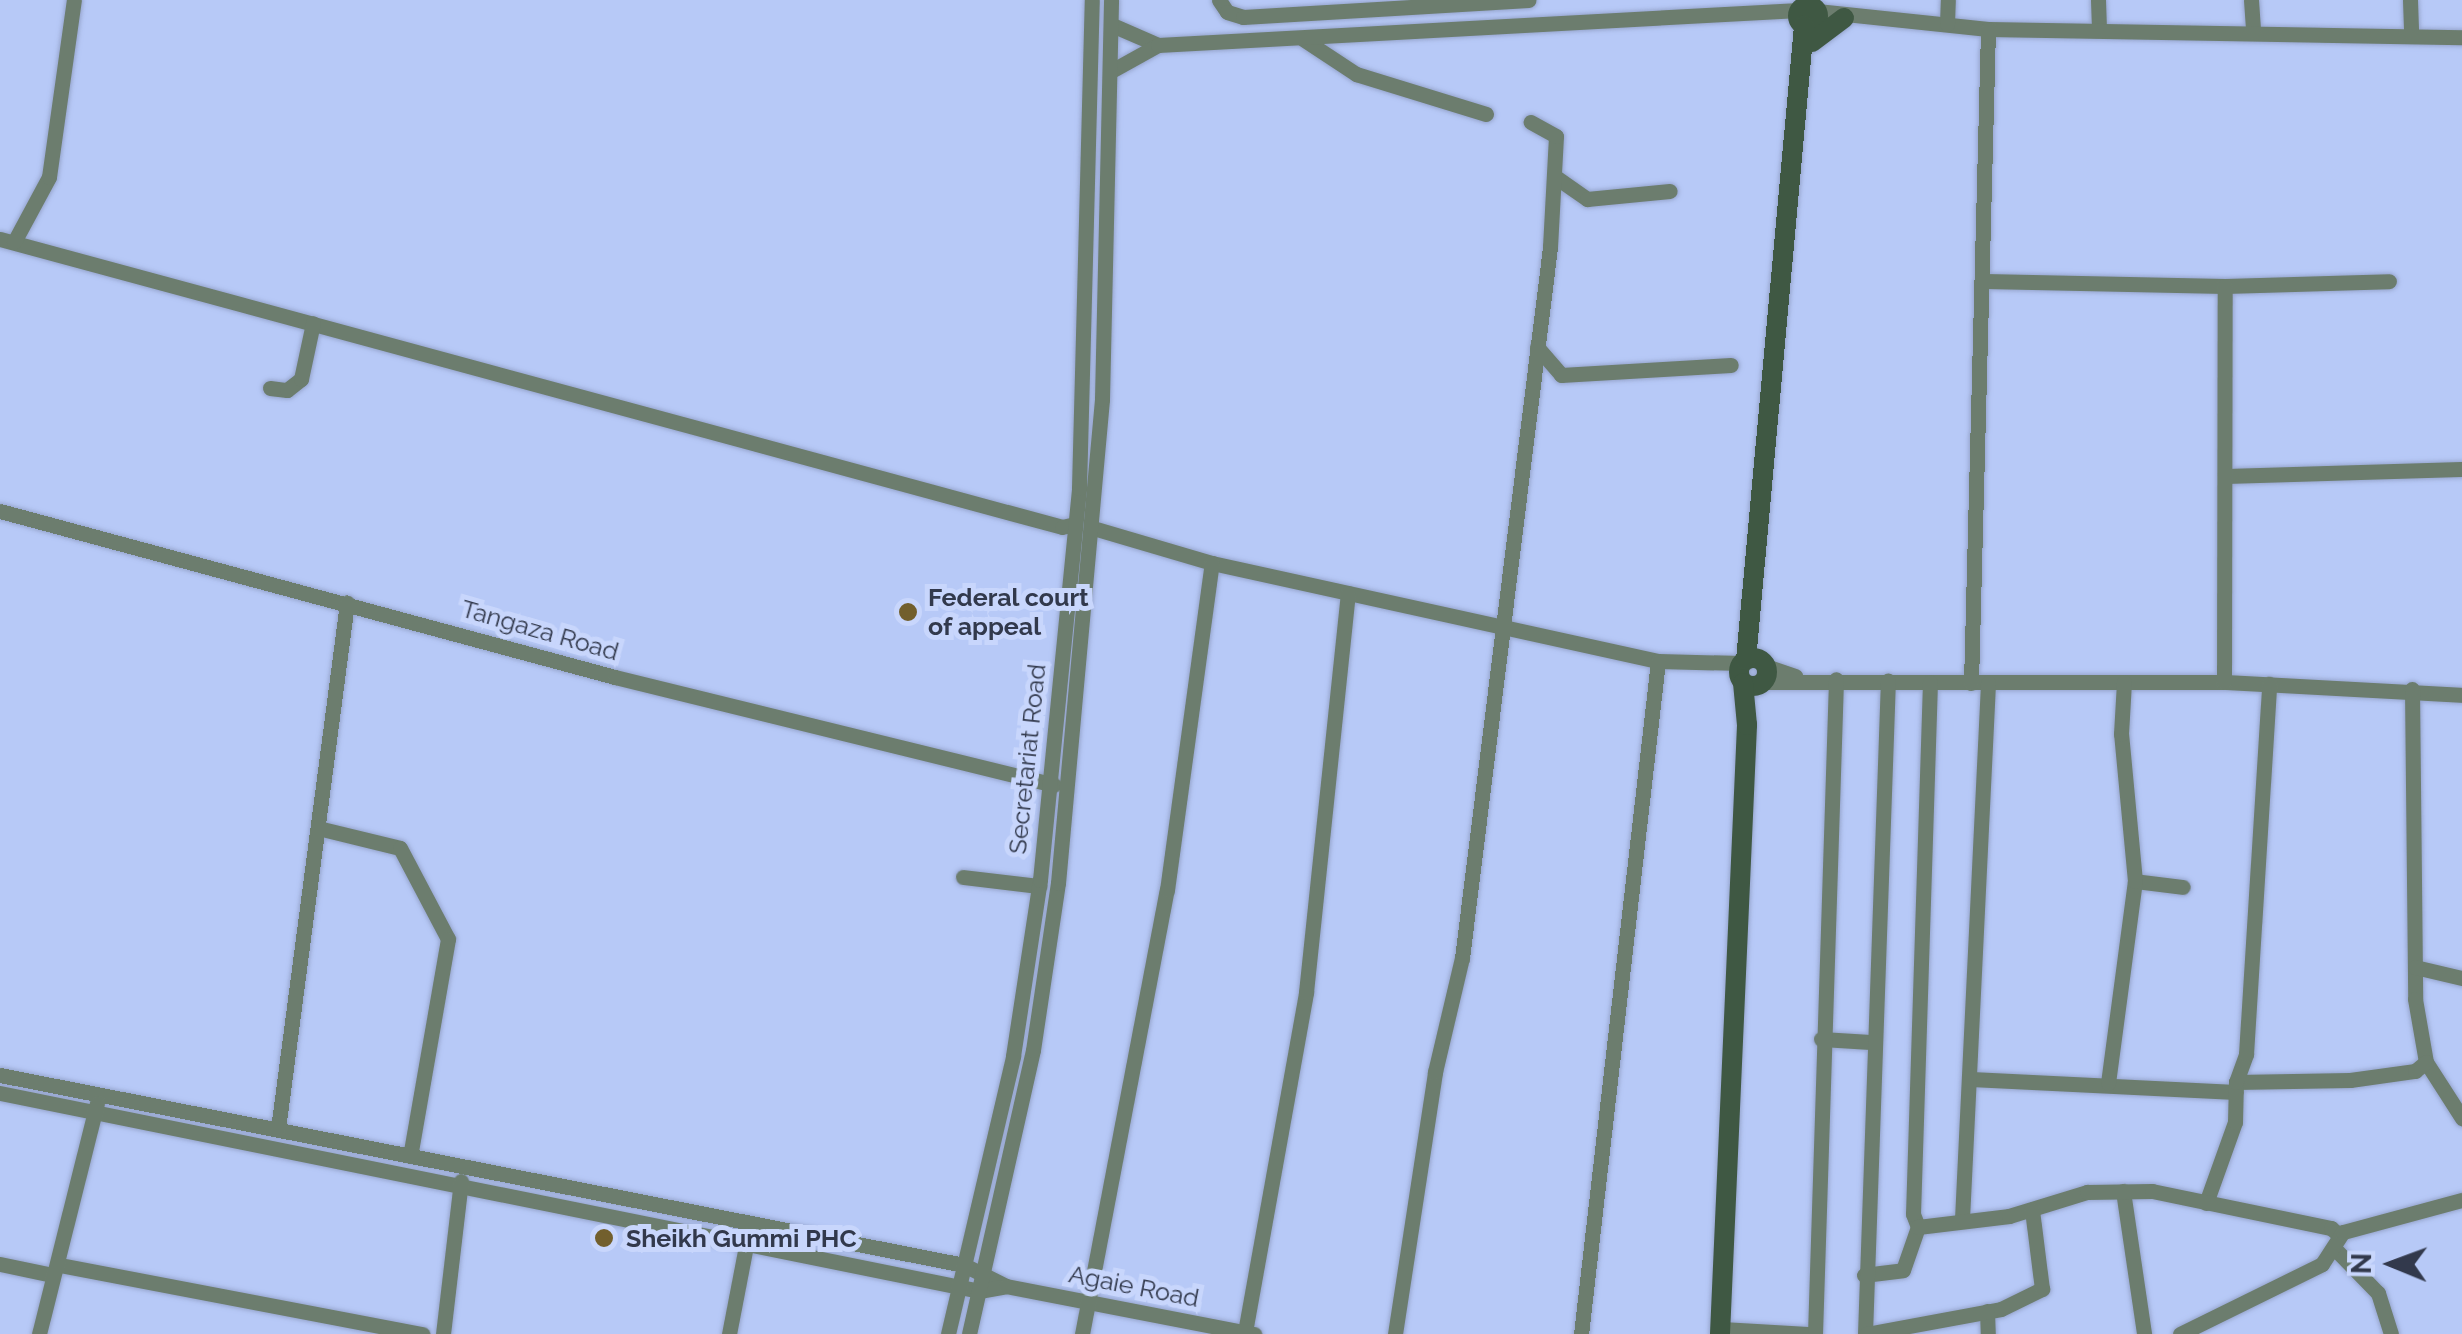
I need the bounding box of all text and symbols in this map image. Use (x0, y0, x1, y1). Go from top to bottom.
place label: Federal court of appeal (928, 583, 1089, 642)
street label: Tangaza Road (458, 593, 622, 667)
marker: Federal court of appeal (897, 601, 919, 623)
street label: Secretariat Road (1002, 662, 1052, 856)
north arrow (2342, 1214, 2442, 1314)
place label: Sheikh Gummi PHC (626, 1223, 857, 1253)
marker: Sheikh Gummi PHC (591, 1225, 617, 1251)
text: N (2345, 1252, 2378, 1274)
street label: Agaie Road (1066, 1259, 1202, 1313)

